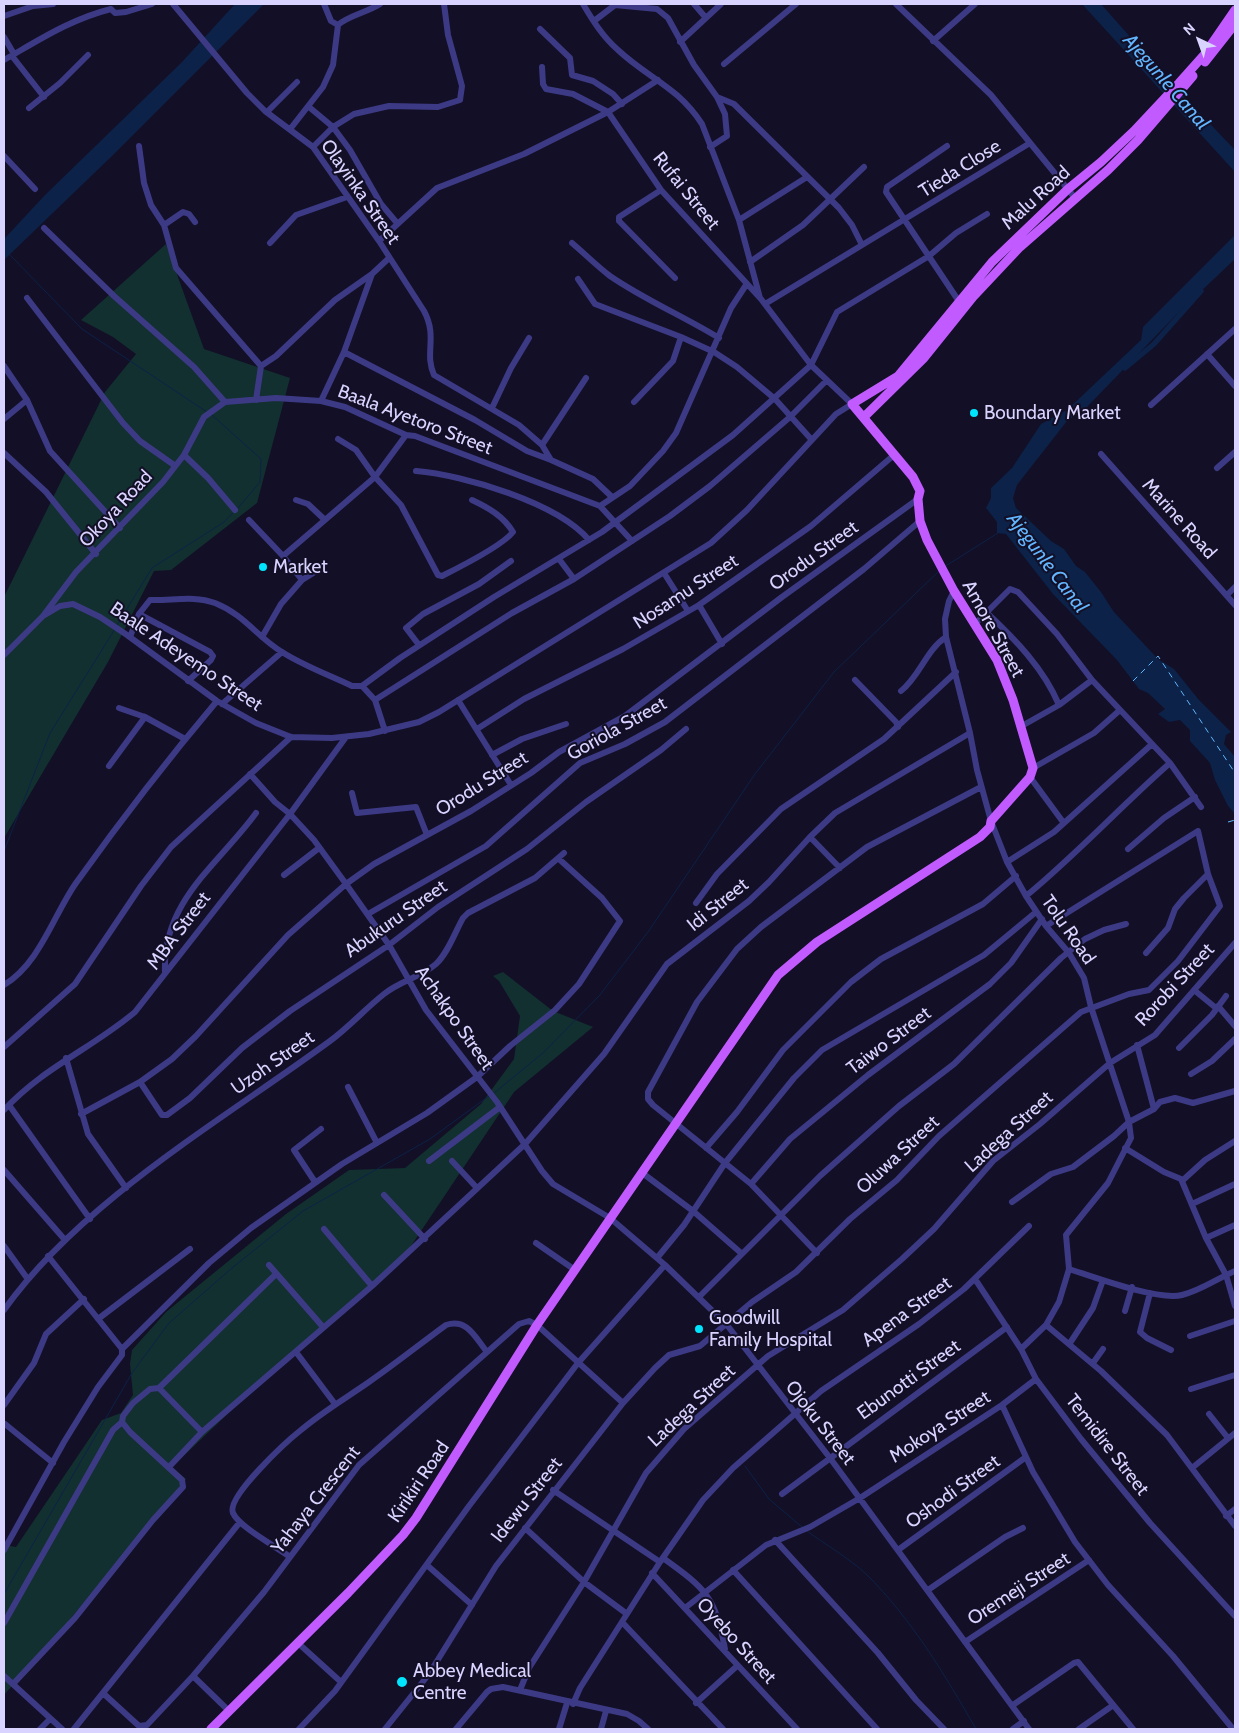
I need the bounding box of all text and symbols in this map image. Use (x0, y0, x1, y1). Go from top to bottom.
north arrow (1174, 15, 1224, 65)
text: N (1179, 19, 1199, 39)
water label: Ajegunle Canal (1118, 29, 1214, 135)
street label: Olayinka Street (315, 135, 405, 249)
street label: Tieda Close (915, 135, 1005, 203)
street label: Rufai Street (648, 147, 724, 235)
street label: Malu Road (997, 161, 1075, 235)
street label: Baala Ayetoro Street (335, 380, 495, 460)
place label: Boundary Market (984, 402, 1121, 424)
marker: Boundary Market (968, 407, 980, 419)
street label: Okoya Road (75, 466, 157, 552)
street label: Marine Road (1137, 474, 1221, 564)
water label: Ajegunle Canal (1001, 508, 1093, 618)
street label: Orodu Street (765, 516, 863, 596)
street label: Nosamu Street (629, 550, 743, 634)
place label: Market (273, 556, 328, 578)
marker: Market (257, 561, 269, 573)
street label: Amore Street (957, 577, 1029, 681)
street label: Baale Adeyemo Street (105, 598, 267, 716)
street label: Goriola Street (563, 692, 671, 766)
street label: Orodu Street (432, 747, 532, 821)
street label: Idi Street (683, 873, 753, 937)
street label: Abukuru Street (340, 875, 452, 963)
street label: MBA Street (142, 888, 216, 974)
street label: Tolu Road (1036, 891, 1100, 969)
street label: Rorobi Street (1131, 939, 1219, 1031)
street label: Achakpo Street (410, 961, 498, 1075)
street label: Taiwo Street (842, 1002, 936, 1080)
street label: Uzoh Street (227, 1026, 319, 1100)
street label: Ladega Street (960, 1087, 1058, 1177)
street label: Oluwa Street (852, 1111, 944, 1199)
street label: Apena Street (858, 1272, 956, 1352)
place label: Goodwill Family Hospital (709, 1307, 832, 1351)
marker: Goodwill Family Hospital (693, 1323, 705, 1335)
street label: Ebunotti Street (853, 1335, 965, 1425)
street label: Ladega Street (644, 1360, 740, 1452)
street label: Ojoku Street (780, 1376, 860, 1470)
street label: Mokoya Street (885, 1386, 995, 1468)
street label: Temidire Street (1060, 1390, 1154, 1500)
street label: Kirikiri Road (383, 1437, 455, 1527)
street label: Yahaya Crescent (267, 1442, 365, 1558)
street label: Oshodi Street (901, 1450, 1005, 1534)
street label: Idewu Street (487, 1453, 567, 1547)
street label: Oremeji Street (964, 1547, 1074, 1631)
street label: Oyebo Street (691, 1593, 781, 1689)
place label: Abbey Medical Centre (413, 1660, 531, 1704)
marker: Abbey Medical Centre (395, 1675, 409, 1689)

